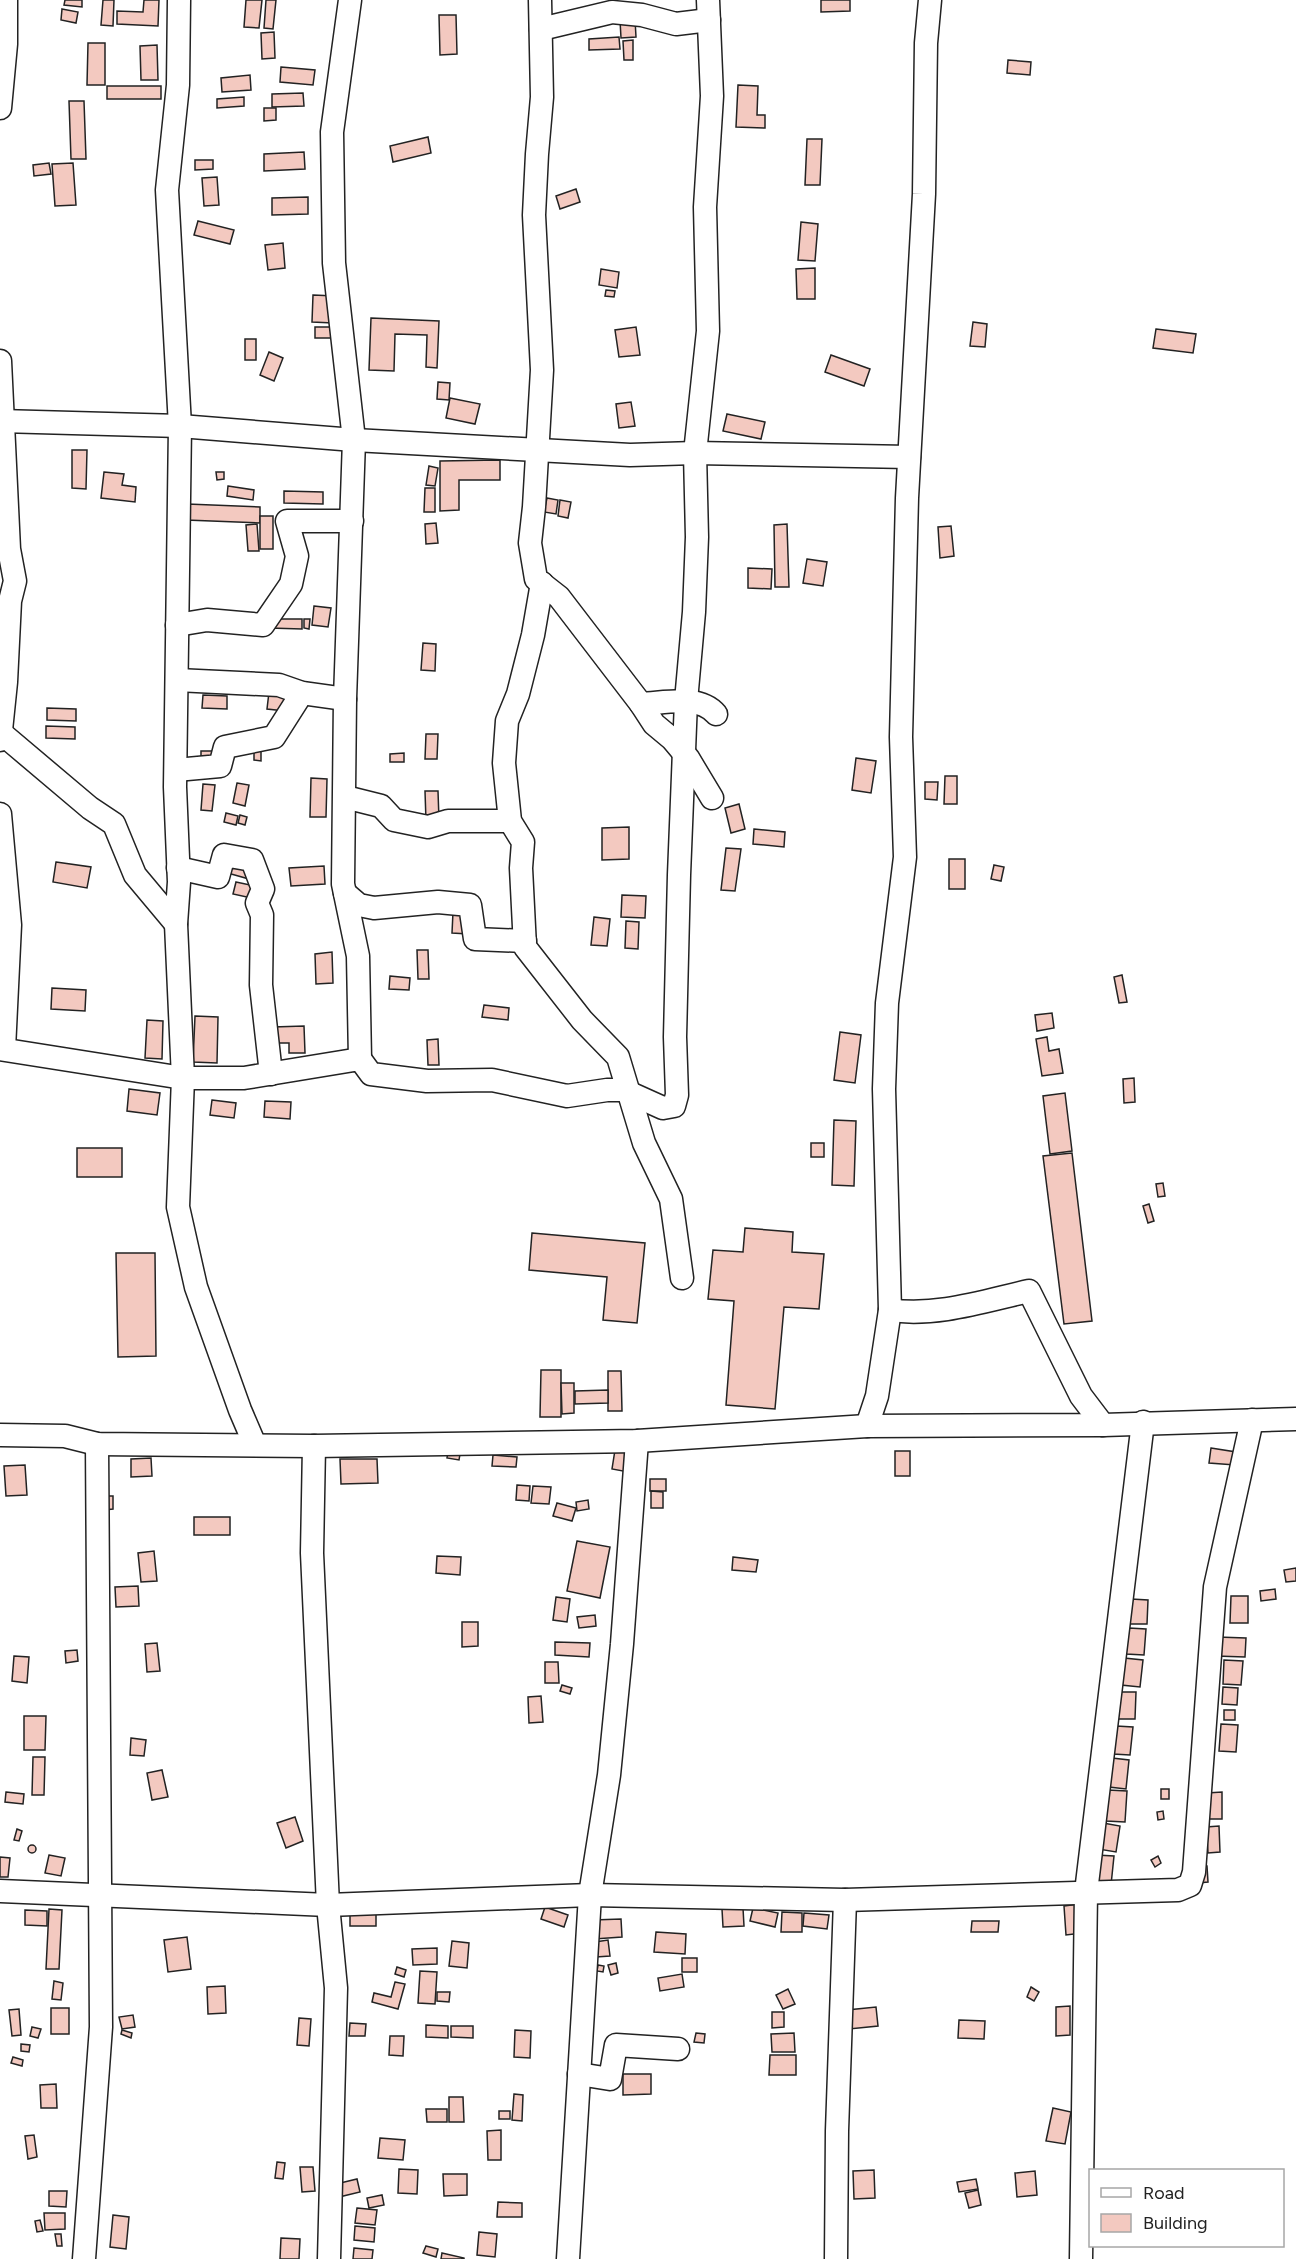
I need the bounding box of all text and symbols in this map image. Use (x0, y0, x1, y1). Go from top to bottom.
legend (1089, 2169, 1284, 2247)
text: Road (1143, 2182, 1184, 2204)
text: Building (1143, 2212, 1208, 2234)

